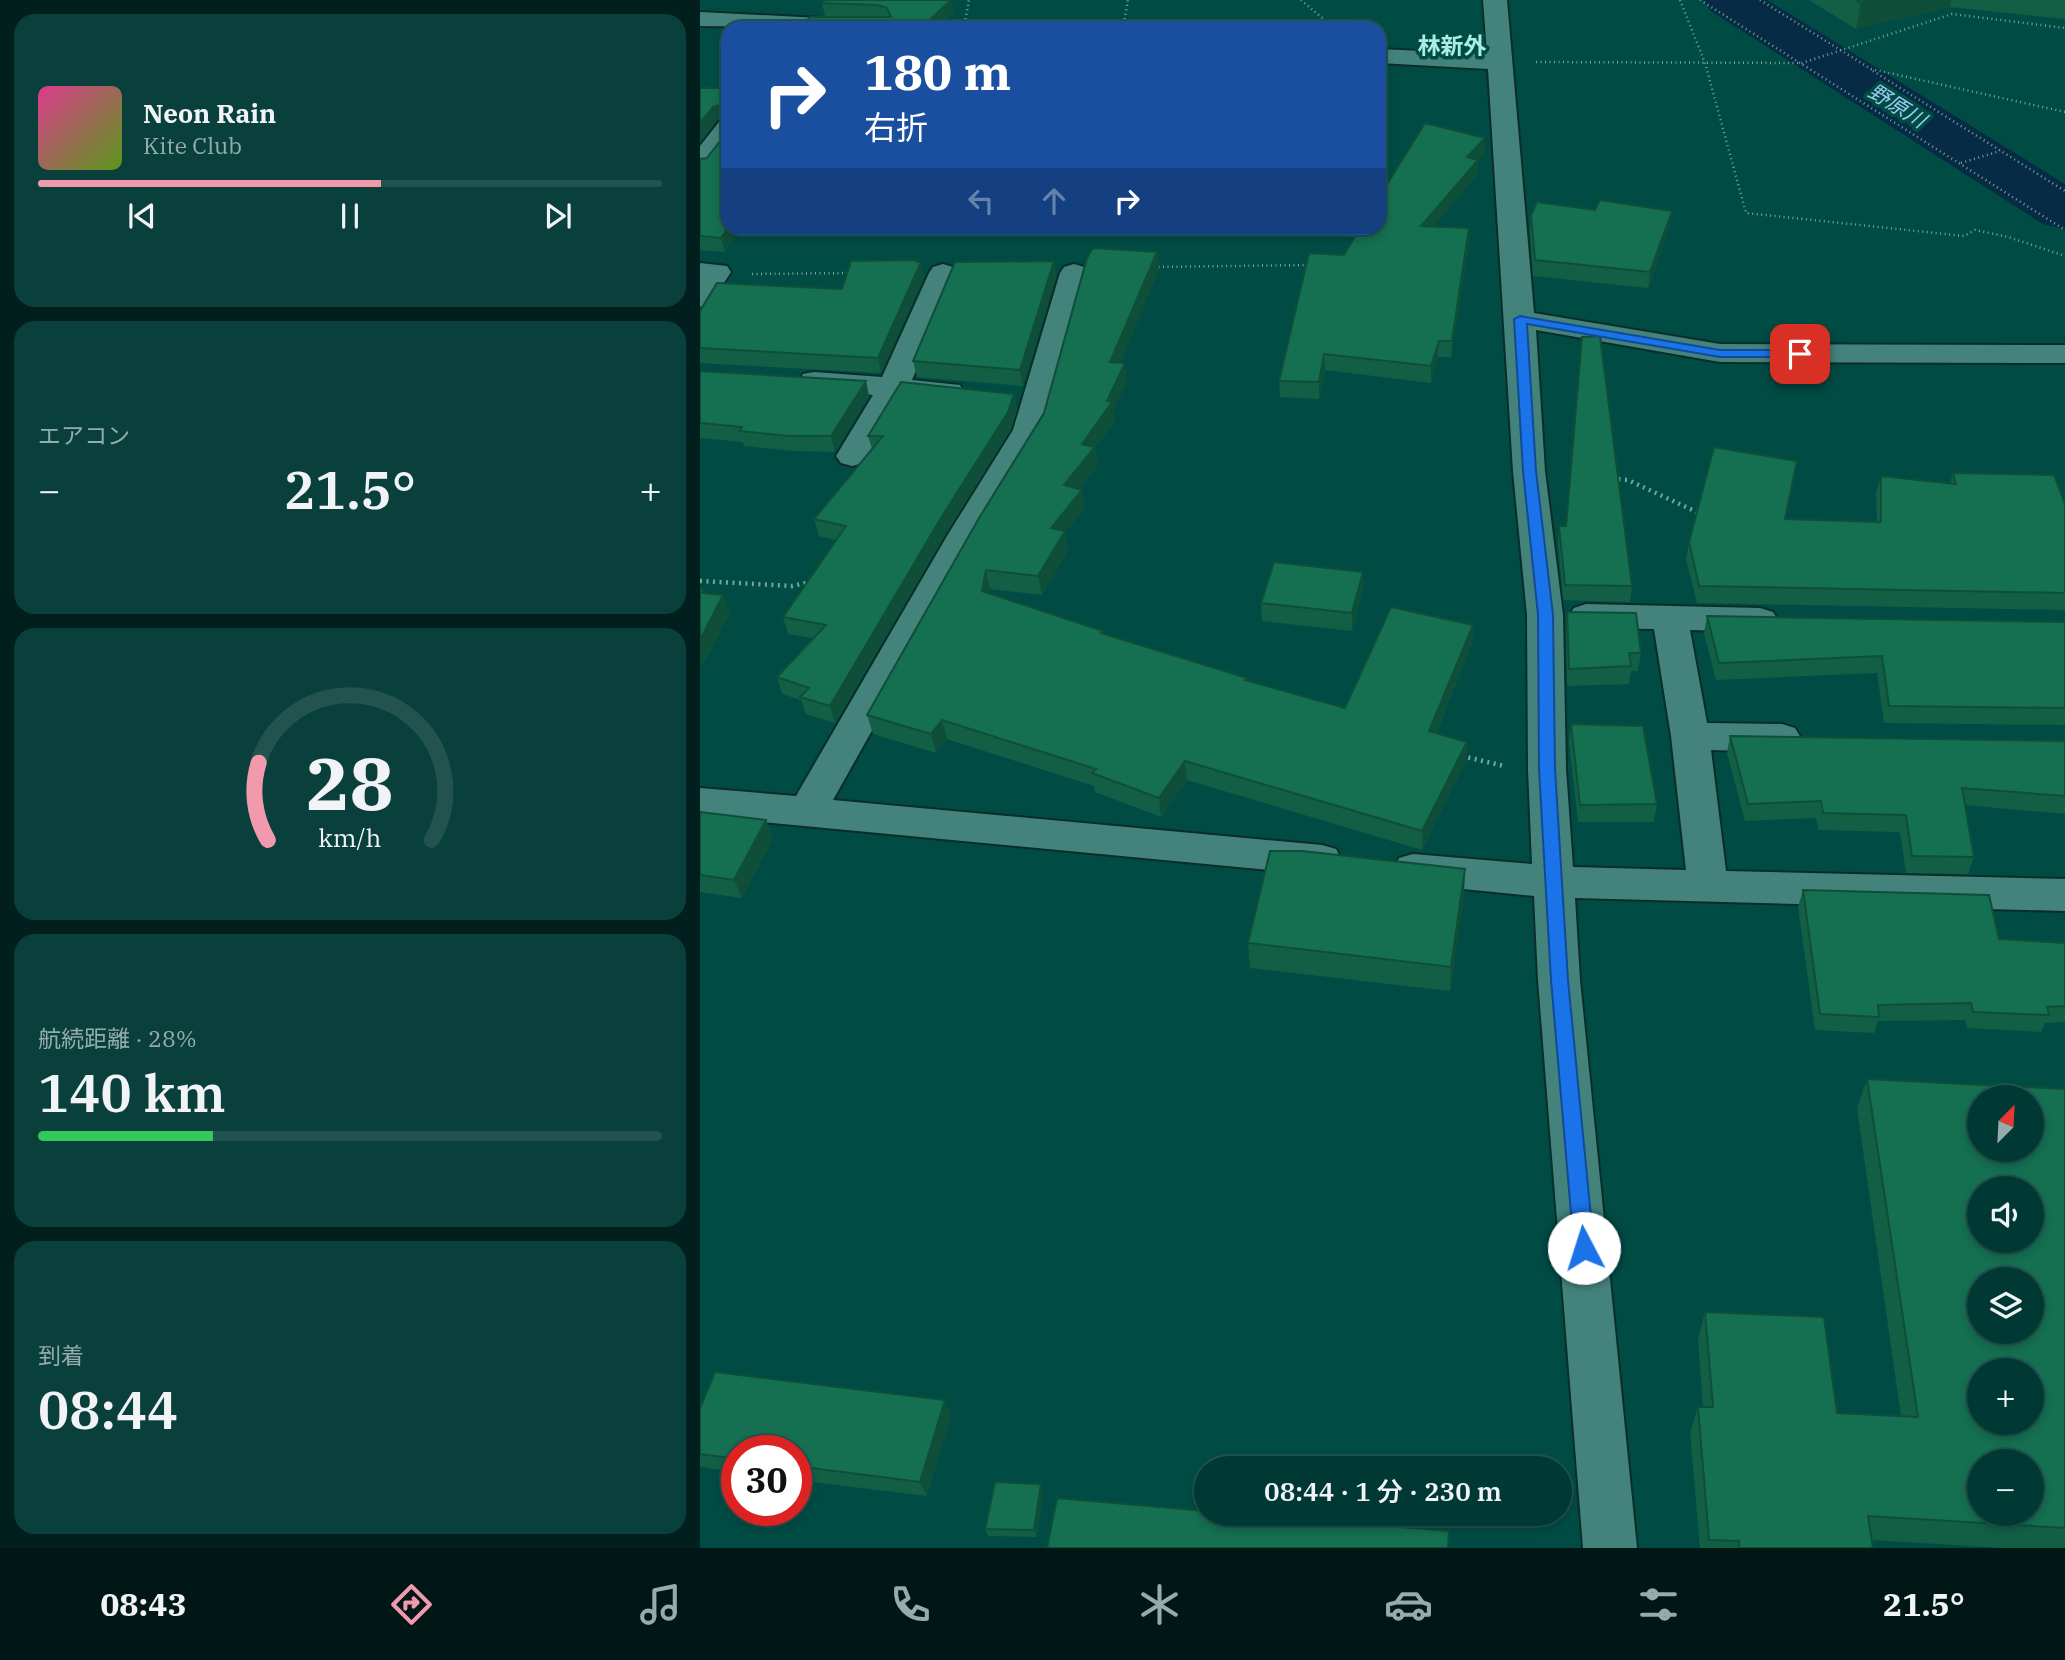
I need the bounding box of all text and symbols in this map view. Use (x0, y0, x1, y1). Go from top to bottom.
district label: 林新外 (1418, 30, 1487, 60)
text: 180 m (864, 40, 1011, 103)
icon: right (749, 49, 840, 140)
water label: 野原川 (1863, 77, 1933, 135)
text: Neon Rain (143, 96, 276, 130)
text: 右折 (864, 106, 928, 148)
text: Kite Club (143, 130, 242, 160)
icon: left (962, 182, 1000, 220)
icon: ahead (1035, 182, 1073, 220)
icon: right (1108, 182, 1146, 220)
icon: previous (123, 197, 161, 235)
icon: pause (331, 197, 369, 235)
icon: next (539, 197, 577, 235)
pin (1770, 324, 1830, 384)
icon: arrive (1781, 335, 1819, 373)
text: エアコン (38, 420, 130, 450)
text: 21.5° (284, 456, 416, 523)
text: − (38, 465, 61, 514)
text: + (639, 465, 662, 514)
text: 28 (306, 735, 394, 830)
text: km/h (318, 821, 382, 854)
text: 航続距離 · 28% (38, 1023, 197, 1053)
text: 140 km (38, 1059, 226, 1126)
north arrow (1967, 1085, 2044, 1162)
map controls (1967, 1085, 2044, 1526)
button: sound (1967, 1176, 2044, 1253)
position arrow (1547, 1211, 1621, 1285)
button: layers (1967, 1267, 2044, 1344)
text: 到着 (38, 1340, 84, 1370)
button: + (1967, 1358, 2044, 1435)
text: 08:44 (38, 1376, 178, 1443)
speed limit sign: 30 (721, 1435, 812, 1526)
button: − (1967, 1449, 2044, 1526)
text: 08:44 · 1 分 · 230 m (1264, 1474, 1502, 1508)
icon: directions (387, 1580, 436, 1629)
icon: music (636, 1580, 685, 1629)
icon: phone (886, 1580, 935, 1629)
icon: climate (1135, 1580, 1184, 1629)
icon: car (1384, 1580, 1433, 1629)
icon: filters (1634, 1580, 1683, 1629)
text: 08:43 (100, 1583, 187, 1625)
text: 21.5° (1883, 1583, 1965, 1625)

